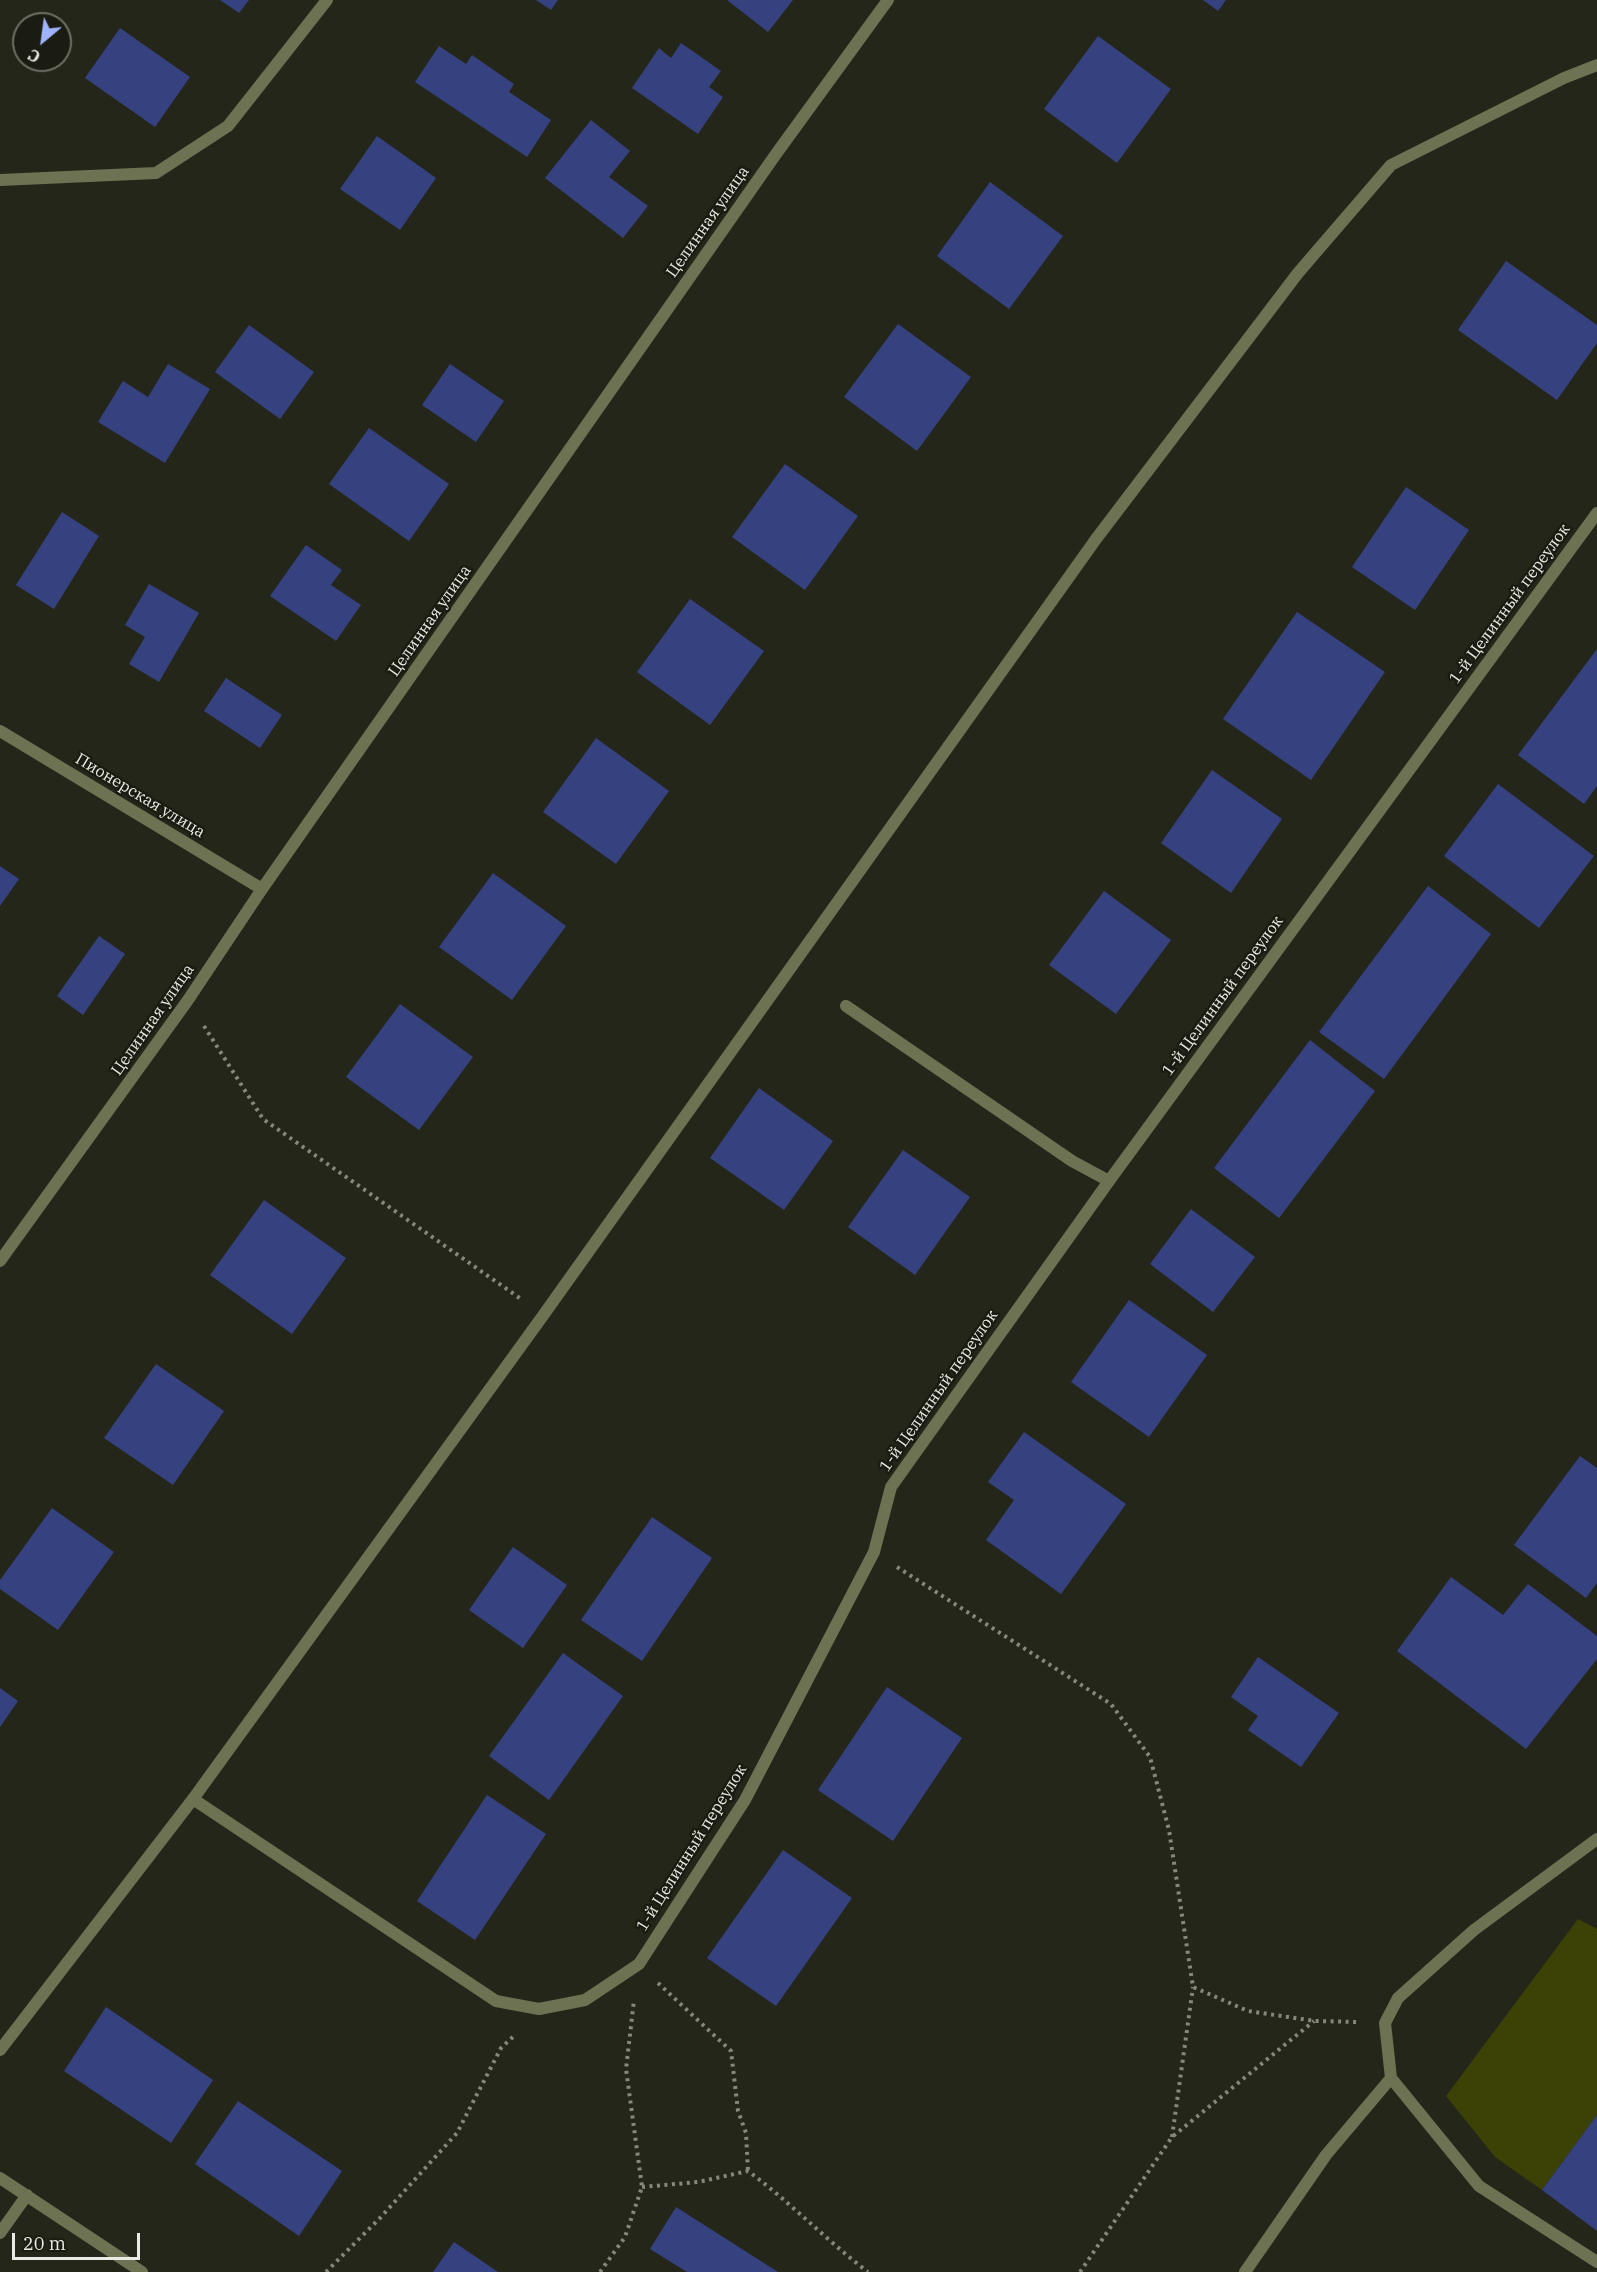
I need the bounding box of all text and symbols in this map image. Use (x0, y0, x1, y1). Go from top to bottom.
north arrow (12, 12, 72, 72)
text: С (25, 45, 44, 67)
street label: Целинная улица (662, 163, 754, 281)
street label: 1-й Целинный переулок (1446, 520, 1574, 688)
street label: Целинная улица (384, 562, 476, 680)
street label: Пионерская улица (72, 750, 208, 842)
street label: 1-й Целинный переулок (1159, 912, 1287, 1080)
street label: Целинная улица (107, 961, 199, 1079)
street label: 1-й Целинный переулок (876, 1306, 1002, 1476)
street label: 1-й Целинный переулок (633, 1761, 751, 1935)
scale bar (15, 2221, 142, 2259)
text: 20 m (23, 2232, 66, 2255)

